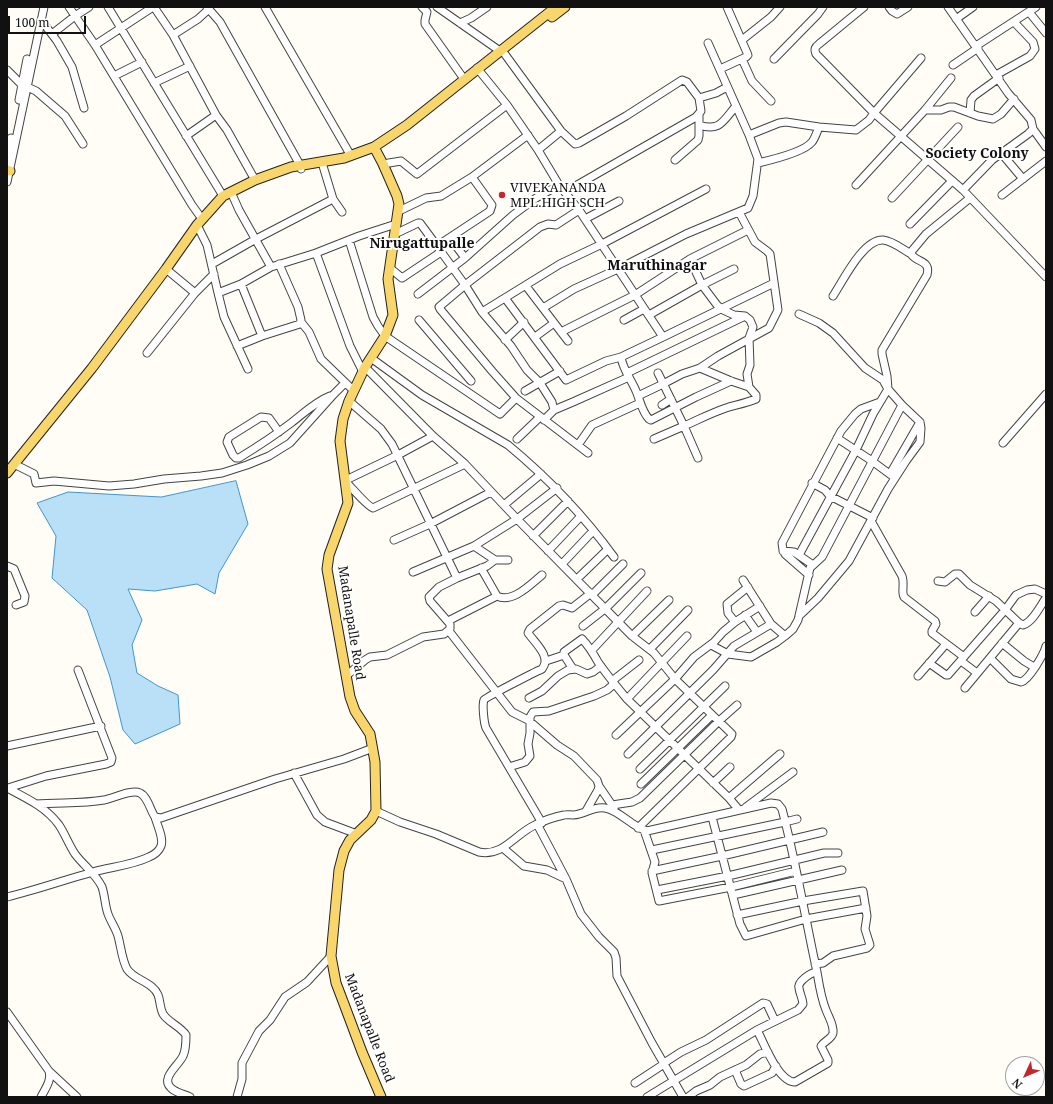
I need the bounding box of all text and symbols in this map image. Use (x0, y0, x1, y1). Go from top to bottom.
scale bar (10, 8, 88, 34)
text: 100 m (15, 14, 50, 31)
district label: Society Colony (925, 146, 1029, 162)
place label: VIVEKANANDA MPL.HIGH SCH (510, 180, 606, 211)
marker: VIVEKANANDA MPL.HIGH SCH (497, 190, 507, 200)
district label: Nirugattupalle (370, 236, 474, 252)
district label: Maruthinagar (607, 258, 707, 274)
street label: Madanapalle Road (334, 565, 368, 681)
street label: Madanapalle Road (341, 971, 397, 1085)
north arrow (1005, 1056, 1045, 1096)
text: N (1008, 1076, 1025, 1092)

